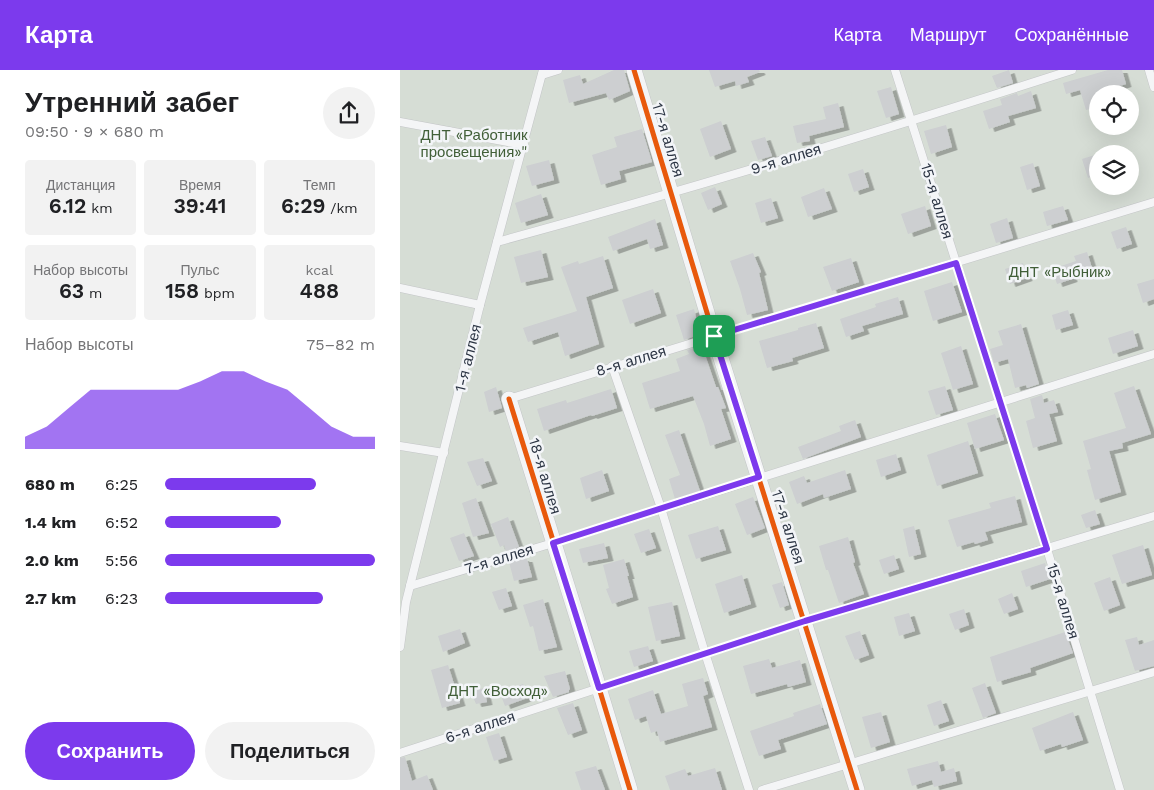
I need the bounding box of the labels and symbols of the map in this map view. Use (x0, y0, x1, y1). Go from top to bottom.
street label: 17-я аллея (648, 101, 688, 179)
park label: ДНТ «Работник просвещения»" (420, 126, 528, 161)
street label: 9-я аллея (749, 140, 823, 178)
street label: 15-я аллея (917, 161, 957, 241)
park label: ДНТ «Рыбник» (1009, 263, 1111, 281)
pin (693, 315, 735, 357)
street label: 1-я аллея (451, 322, 485, 394)
street label: 8-я аллея (594, 342, 668, 380)
street label: 18-я аллея (525, 436, 565, 516)
street label: 17-я аллея (768, 488, 808, 566)
street label: 7-я аллея (462, 540, 536, 578)
street label: 15-я аллея (1043, 561, 1083, 641)
park label: ДНТ «Восход» (448, 682, 548, 700)
street label: 6-я аллея (443, 707, 517, 747)

